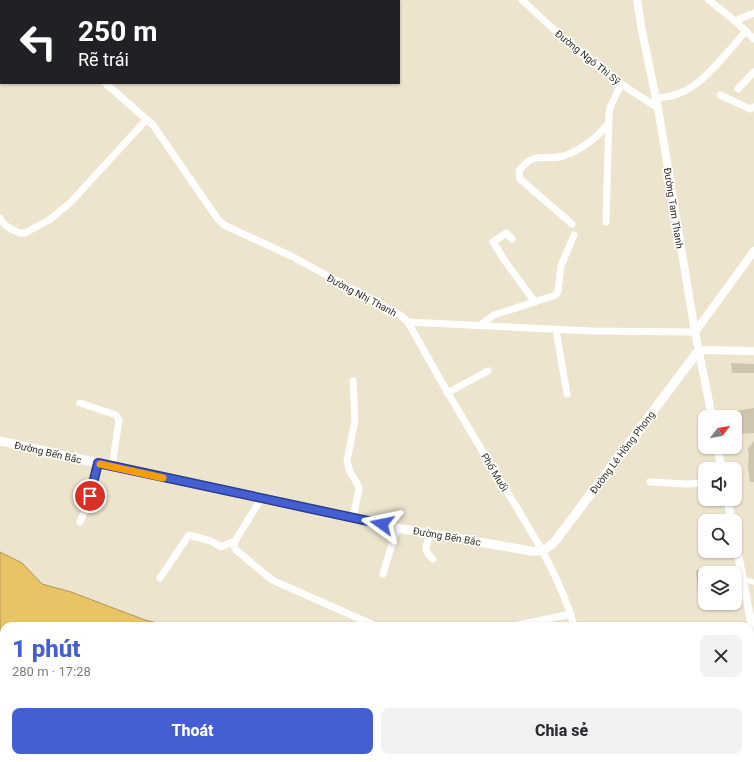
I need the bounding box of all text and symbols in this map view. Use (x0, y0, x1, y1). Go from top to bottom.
text: 250 m (78, 15, 157, 48)
icon: left (12, 16, 64, 68)
street label: Đường Ngô Thì Sỹ (553, 28, 622, 87)
text: Rẽ trái (78, 49, 129, 70)
street label: Đường Tam Thanh (662, 167, 685, 249)
street label: Đường Nhị Thanh (324, 272, 399, 319)
street label: Đường Lê Hồng Phong (588, 409, 657, 496)
north arrow (698, 410, 742, 454)
map controls (698, 410, 742, 610)
street label: Đường Bến Bắc (13, 438, 83, 466)
street label: Phố Muối (479, 451, 511, 493)
button: sound (698, 462, 742, 506)
pin (73, 479, 107, 513)
icon: arrive (79, 485, 101, 507)
position arrow (361, 503, 403, 545)
button: search (698, 514, 742, 558)
street label: Đường Bến Bắc (412, 524, 482, 548)
button: layers (698, 566, 742, 610)
text: 1 phút (12, 635, 81, 663)
button: close (700, 635, 742, 677)
text: 280 m · 17:28 (12, 664, 91, 679)
button: Thoát (12, 708, 373, 754)
button: Chia sẻ (381, 708, 742, 754)

